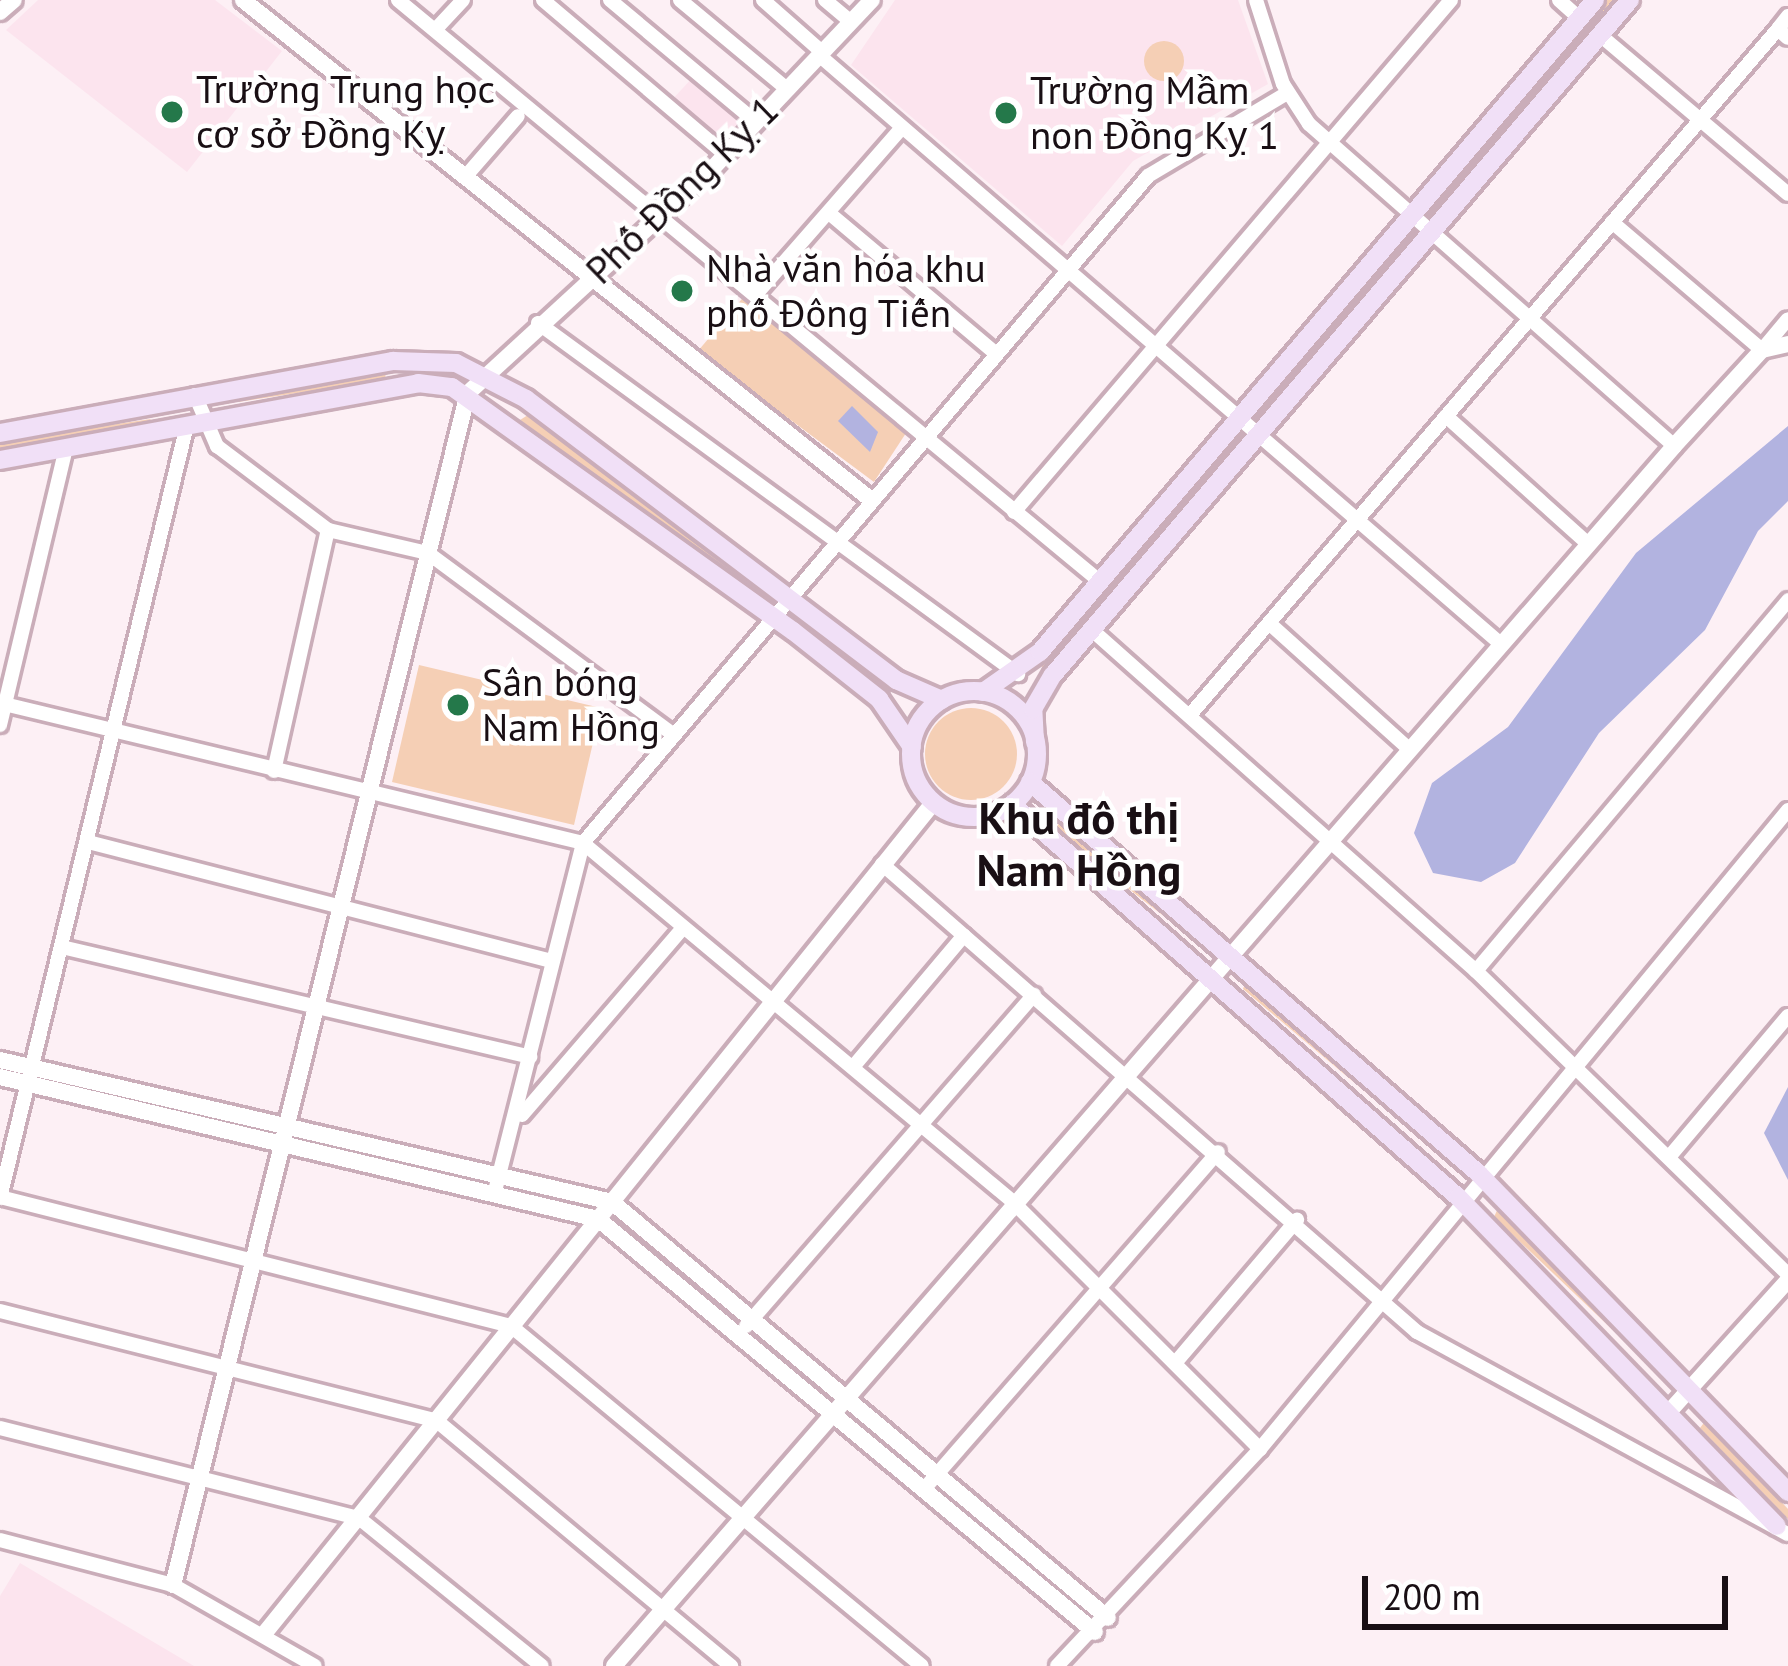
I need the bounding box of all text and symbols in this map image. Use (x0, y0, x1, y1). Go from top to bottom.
place label: Trường Trung học cơ sở Đồng Kỵ (196, 67, 496, 158)
place label: Trường Mầm non Đồng Kỵ 1 (1030, 68, 1279, 159)
street label: Phố Đồng Kỵ 1 (576, 87, 788, 293)
marker: Trường Trung học cơ sở Đồng Kỵ (159, 99, 185, 125)
marker: Trường Mầm non Đồng Kỵ 1 (993, 100, 1019, 126)
place label: Nhà văn hóa khu phố Đông Tiến (706, 246, 986, 337)
marker: Nhà văn hóa khu phố Đông Tiến (669, 278, 695, 304)
place label: Sân bóng Nam Hồng (482, 660, 660, 751)
marker: Sân bóng Nam Hồng (445, 692, 471, 718)
district label: Khu đô thị Nam Hồng (977, 791, 1181, 897)
scale bar (1368, 1552, 1734, 1626)
text: 200 m (1383, 1573, 1481, 1620)

